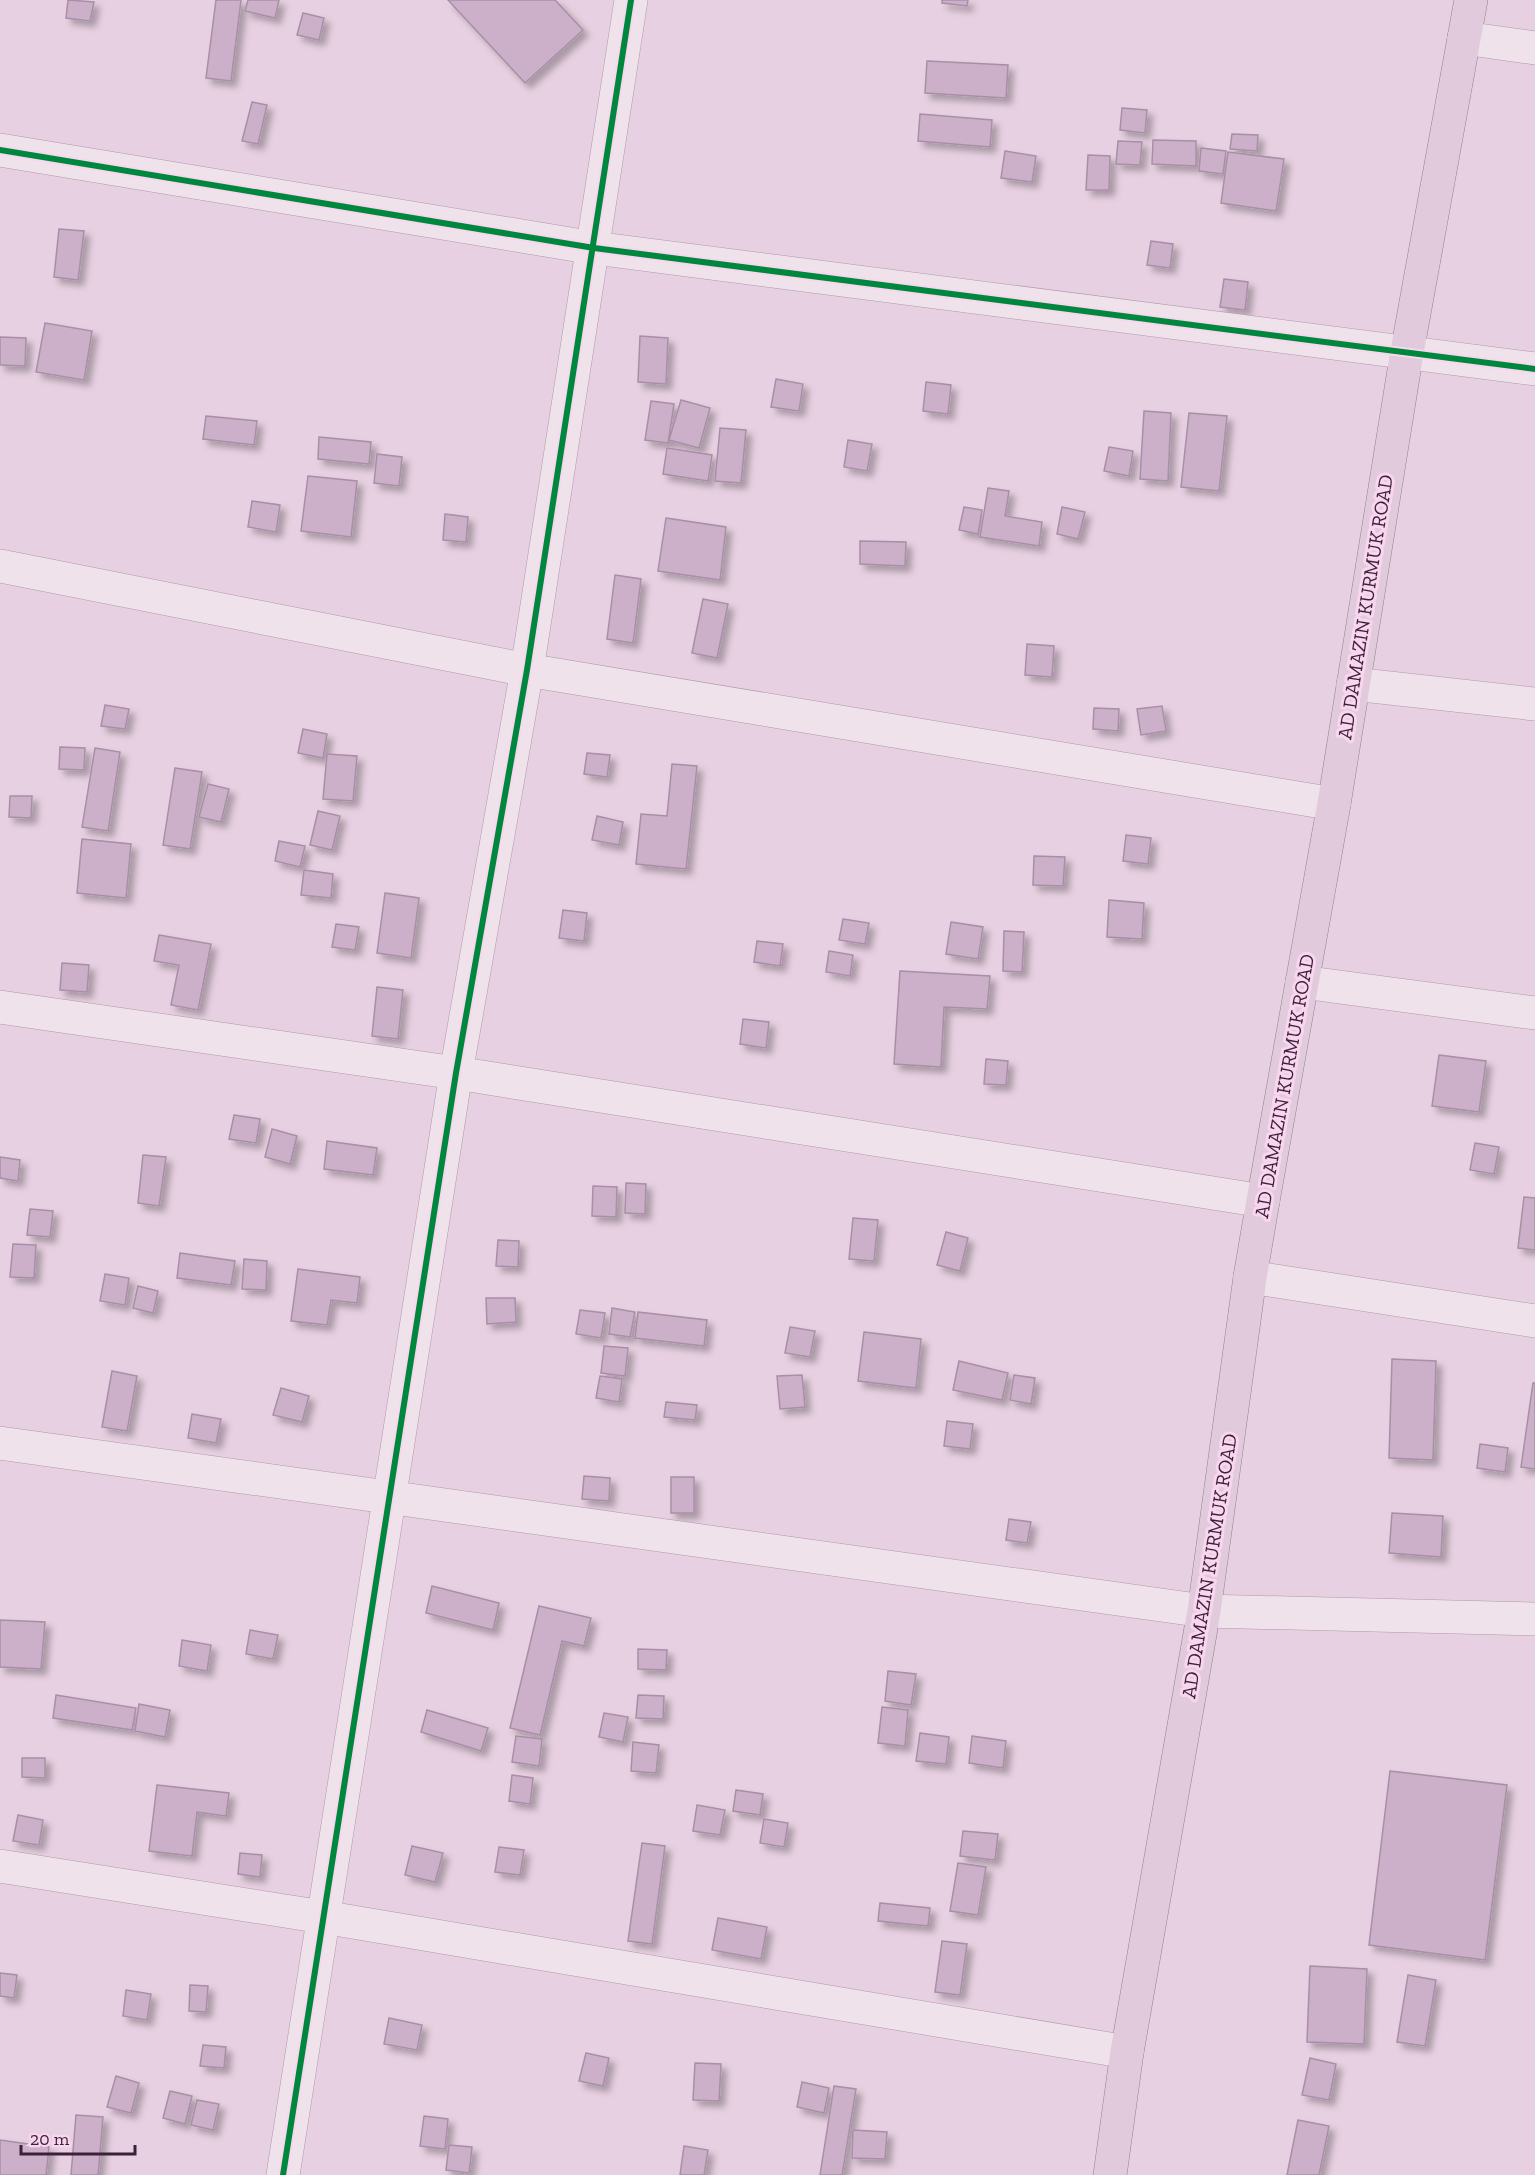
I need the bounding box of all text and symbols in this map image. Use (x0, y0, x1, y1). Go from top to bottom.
street label: AD DAMAZIN KURMUK ROAD (1332, 473, 1398, 741)
street label: AD DAMAZIN KURMUK ROAD (1249, 952, 1319, 1220)
street label: AD DAMAZIN KURMUK ROAD (1176, 1432, 1242, 1700)
scale bar (21, 2118, 135, 2156)
text: 20 m (30, 2128, 70, 2150)

